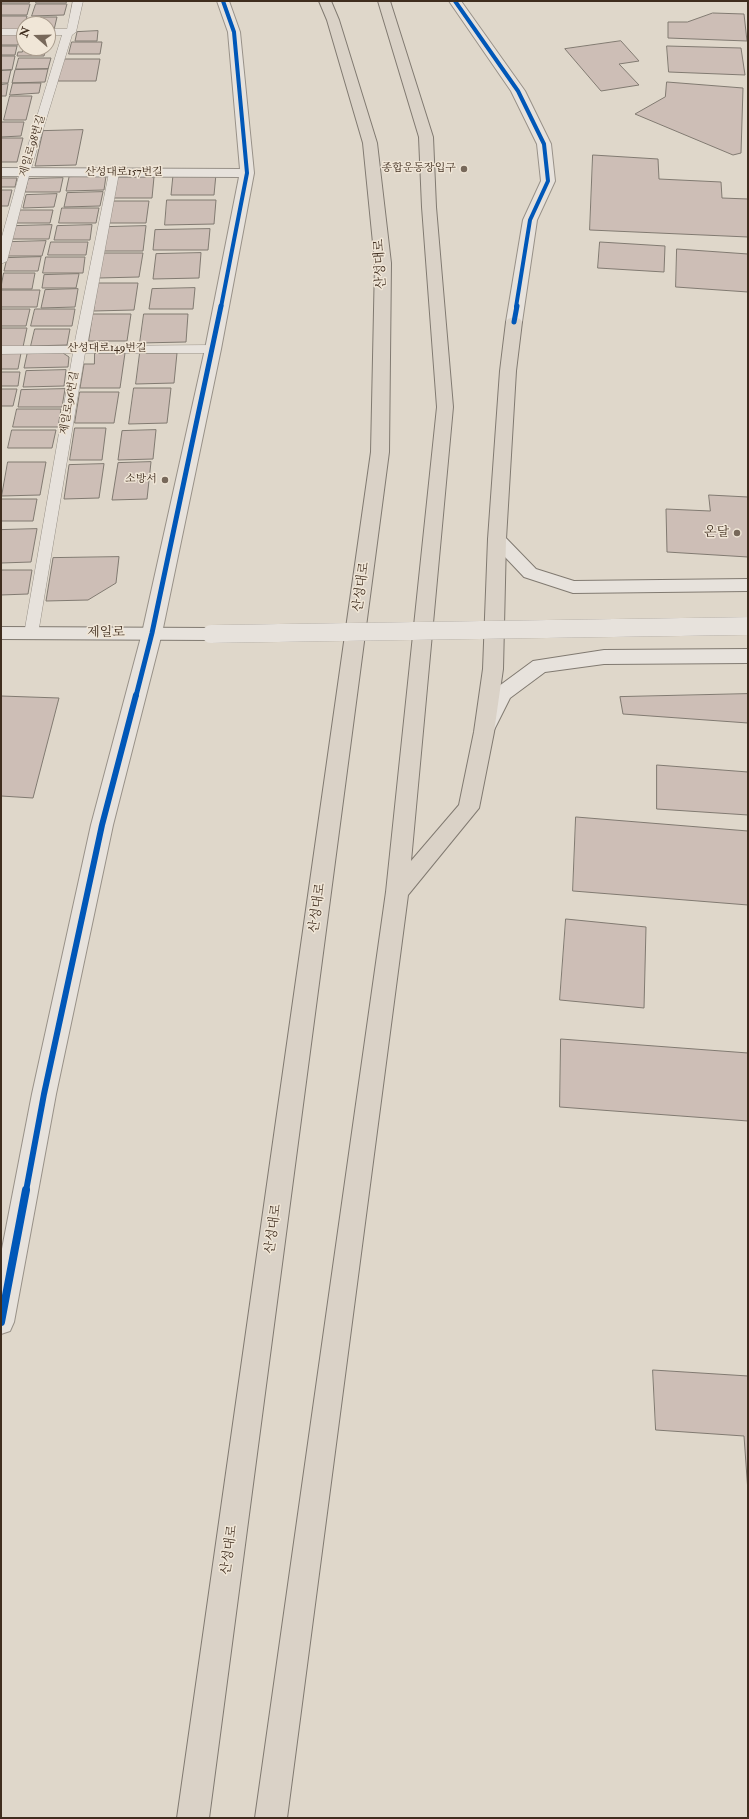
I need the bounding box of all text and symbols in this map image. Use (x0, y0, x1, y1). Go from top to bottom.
north arrow (16, 16, 56, 56)
text: N (17, 25, 33, 39)
street label: 제일로98번길 (17, 114, 49, 178)
place label: 종합운동장입구 (382, 162, 456, 176)
marker: 종합운동장입구 (459, 164, 469, 174)
street label: 산성대로157번길 (85, 166, 163, 180)
street label: 산성대로 (372, 239, 390, 289)
street label: 산성대로149번길 (67, 342, 147, 356)
street label: 제일로96번길 (58, 370, 82, 436)
place label: 소방서 (125, 473, 157, 487)
marker: 소방서 (160, 475, 170, 485)
place label: 온달 (704, 525, 729, 541)
marker: 온달 (732, 528, 742, 538)
street label: 산성대로 (351, 561, 373, 613)
street label: 제일로 (87, 625, 125, 641)
street label: 산성대로 (307, 882, 329, 934)
street label: 산성대로 (263, 1203, 285, 1255)
street label: 산성대로 (219, 1524, 241, 1576)

